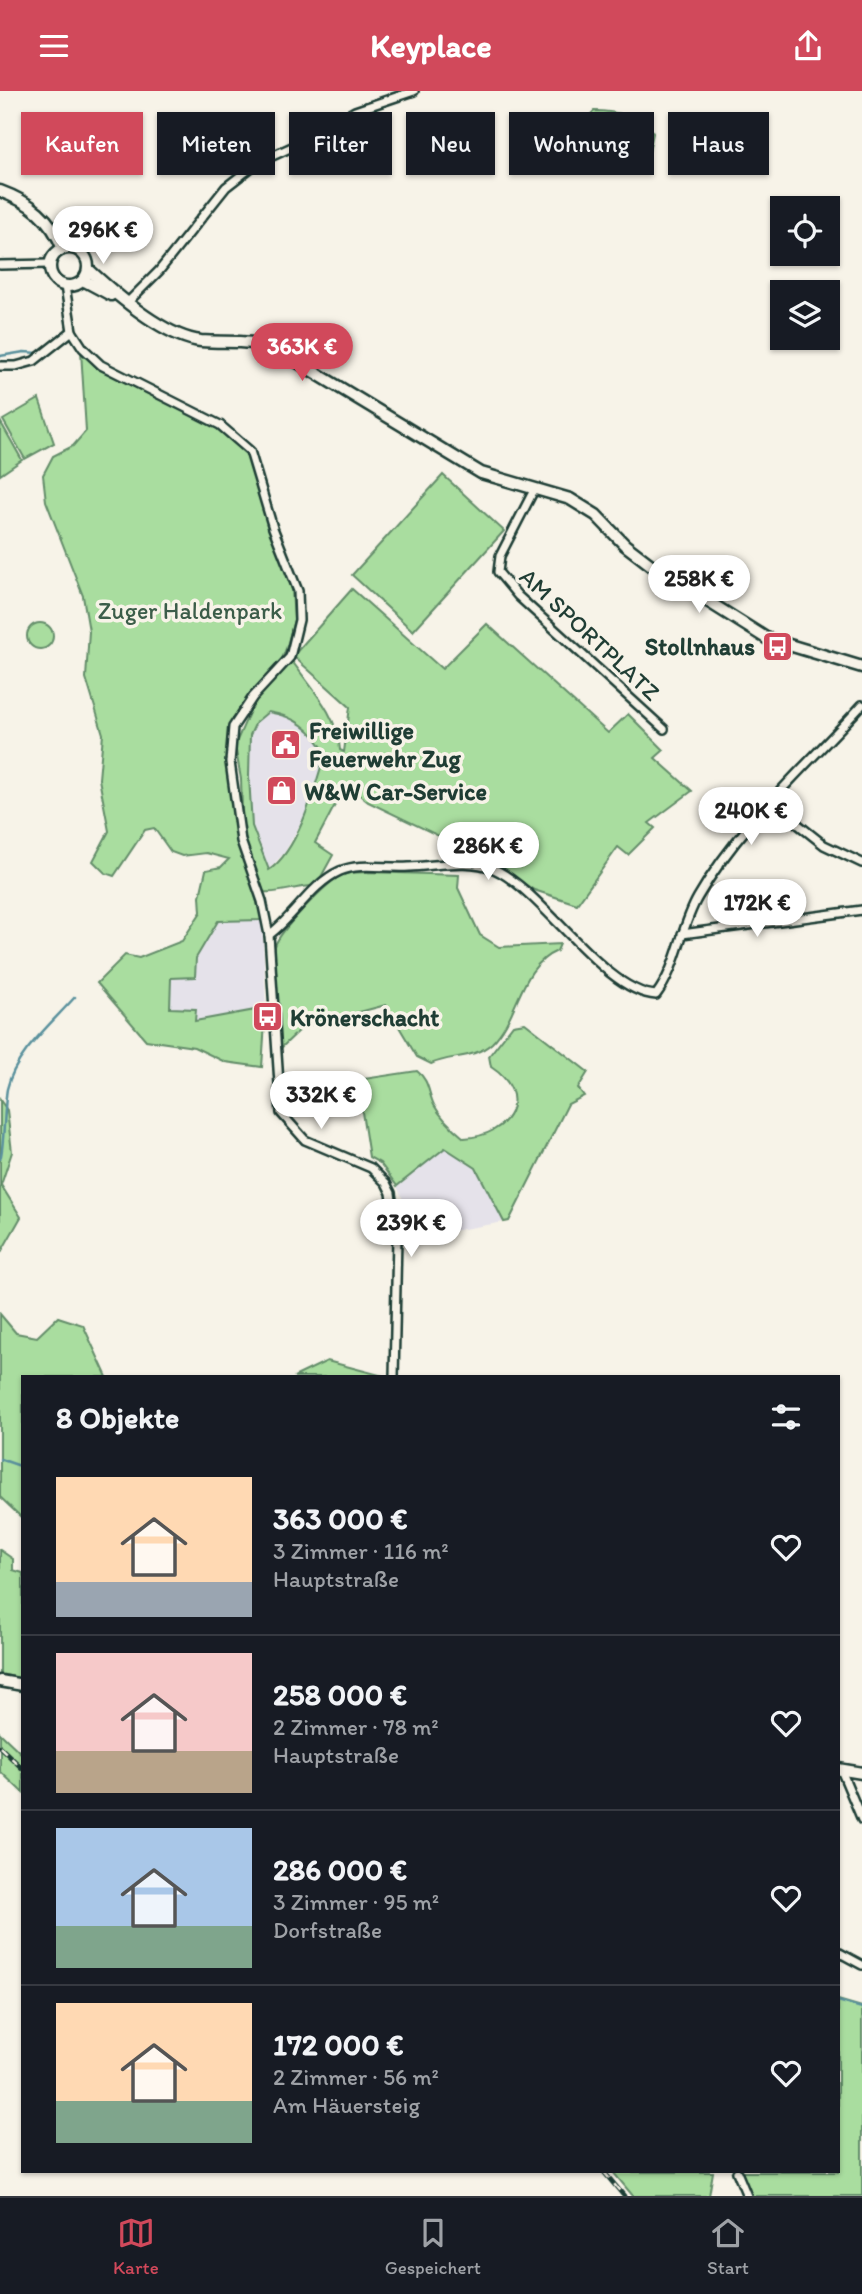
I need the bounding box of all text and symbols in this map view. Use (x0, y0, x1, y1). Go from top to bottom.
icon: menu (35, 27, 73, 65)
text: Keyplace (370, 27, 492, 65)
icon: share (789, 27, 827, 65)
chip: Kaufen (21, 112, 143, 175)
chip: Mieten (157, 112, 275, 175)
chip: Filter (289, 112, 392, 175)
chip: Neu (406, 112, 495, 175)
chip: Wohnung (509, 112, 654, 175)
chip: Haus (668, 112, 769, 175)
map controls (770, 196, 840, 350)
button: locate (770, 196, 840, 266)
pin: 296K € (46, 207, 160, 266)
text: 296K € (68, 215, 138, 243)
button: layers (770, 280, 840, 350)
pin: 363K € (245, 323, 359, 383)
text: 363K € (267, 332, 337, 360)
pin: 258K € (642, 555, 756, 615)
street label: AM SPORTPLATZ (514, 562, 666, 707)
text: 258K € (664, 564, 734, 592)
park label: Zuger Haldenpark (98, 596, 282, 625)
bus stop icon: Stollnhaus (761, 629, 795, 663)
place label: Stollnhaus (645, 632, 755, 661)
place label: Freiwillige Feuerwehr Zug (309, 716, 461, 774)
public building icon: Freiwillige Feuerwehr Zug (269, 727, 303, 761)
shop icon: W&W Car-Service (264, 774, 298, 808)
place label: W&W Car-Service (304, 777, 487, 806)
pin: 240K € (694, 787, 808, 847)
text: 240K € (714, 796, 788, 824)
pin: 286K € (431, 823, 545, 882)
text: 286K € (453, 831, 523, 859)
pin: 172K € (700, 879, 814, 939)
text: 172K € (723, 888, 791, 916)
bus stop icon: Krönerschacht (250, 1000, 284, 1034)
place label: Krönerschacht (290, 1003, 439, 1032)
pin: 332K € (264, 1072, 378, 1131)
text: 332K € (286, 1080, 356, 1108)
pin: 239K € (354, 1199, 468, 1259)
text: 239K € (376, 1208, 446, 1236)
icon: filters (767, 1398, 805, 1436)
text: 8 Objekte (56, 1399, 179, 1436)
text: 363 000 € (273, 1500, 408, 1537)
icon: home (112, 1505, 196, 1589)
icon: heart (767, 1528, 805, 1566)
text: 3 Zimmer · 116 m² (273, 1537, 449, 1565)
text: Hauptstraße (273, 1565, 399, 1593)
text: 258 000 € (273, 1676, 407, 1713)
icon: home (112, 1681, 196, 1765)
icon: heart (767, 1704, 805, 1742)
text: 2 Zimmer · 78 m² (273, 1713, 439, 1741)
text: Hauptstraße (273, 1741, 399, 1769)
text: 286 000 € (273, 1851, 407, 1888)
icon: home (112, 1856, 196, 1940)
icon: heart (767, 1879, 805, 1917)
text: 3 Zimmer · 95 m² (273, 1888, 439, 1916)
text: Dorfstraße (273, 1916, 382, 1944)
text: 172 000 € (273, 2026, 404, 2063)
icon: home (112, 2031, 196, 2115)
icon: heart (767, 2054, 805, 2092)
text: 2 Zimmer · 56 m² (273, 2063, 439, 2091)
text: Am Häuersteig (273, 2091, 420, 2119)
tab: Karte (113, 2214, 159, 2279)
tab: Gespeichert (385, 2214, 481, 2279)
tab: Start (707, 2214, 749, 2279)

